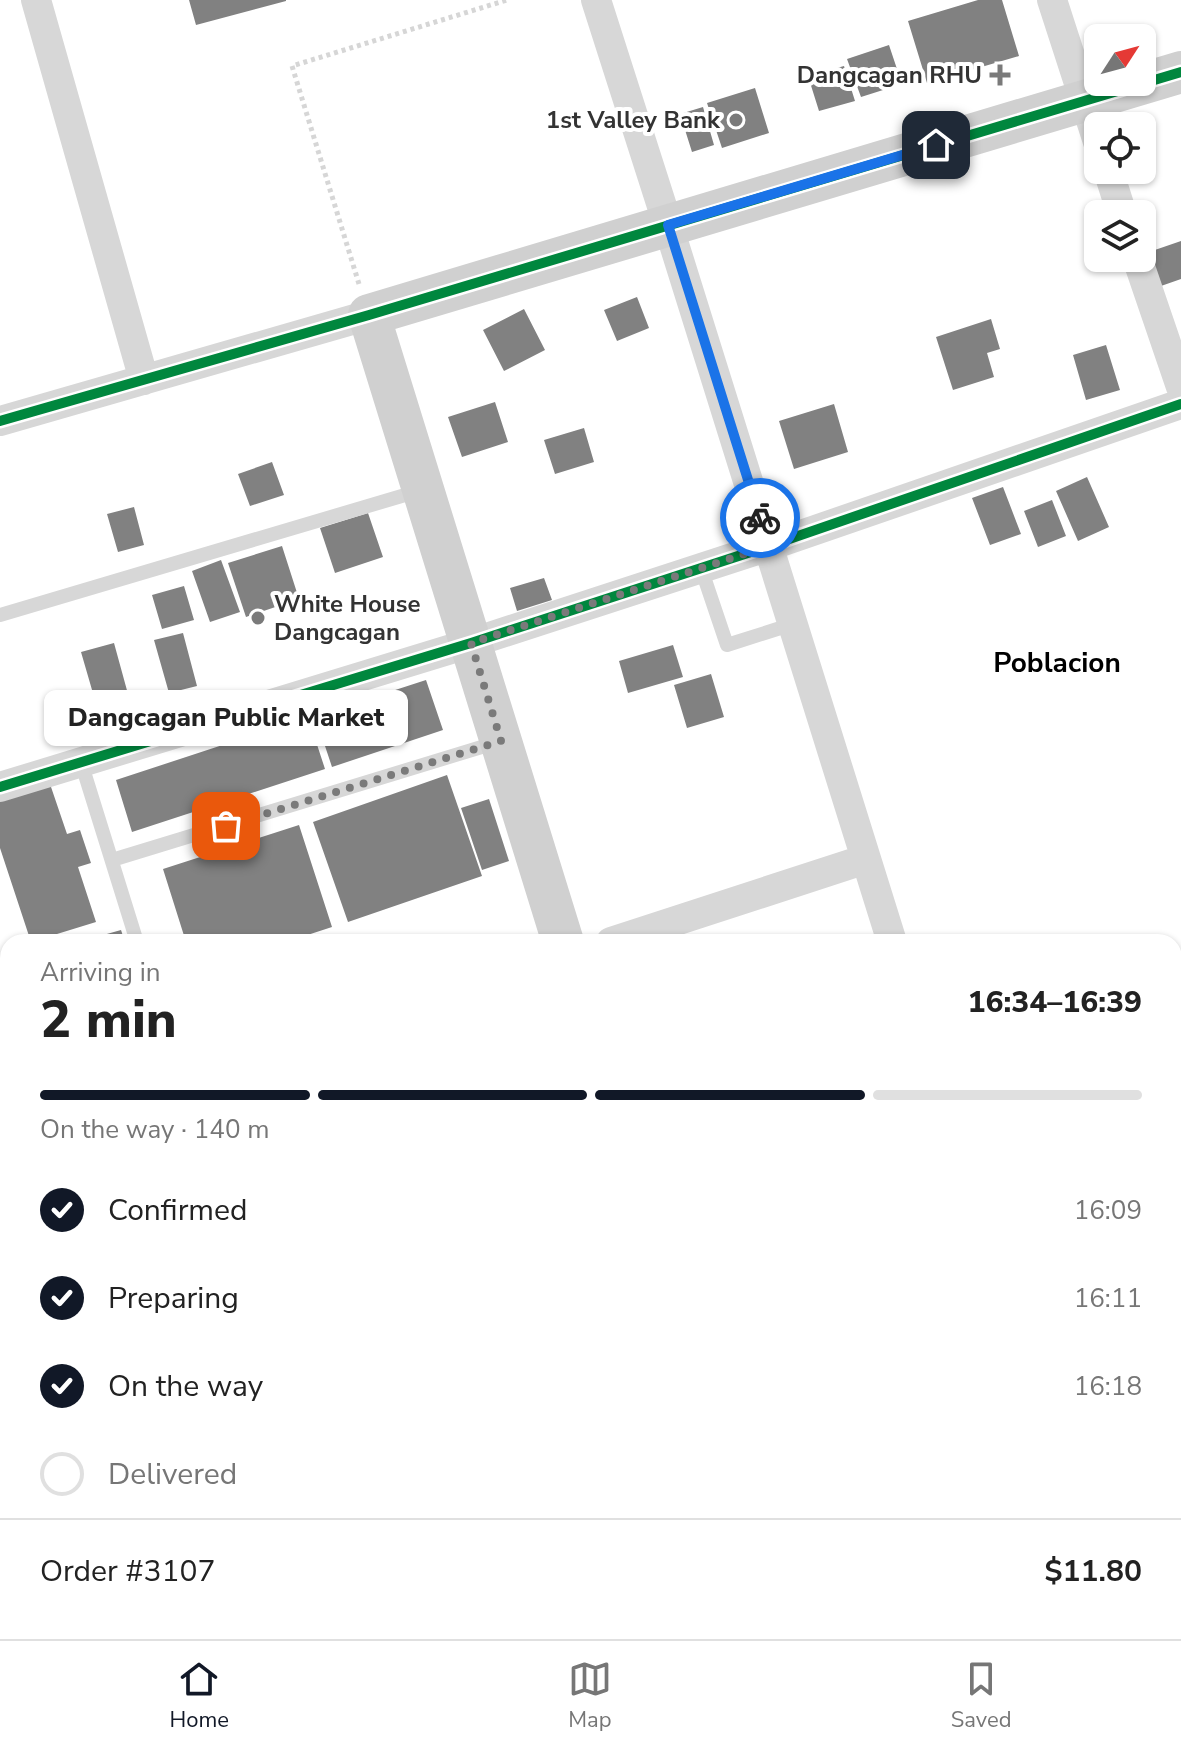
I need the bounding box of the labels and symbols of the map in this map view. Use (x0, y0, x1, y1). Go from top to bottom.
north arrow (1084, 24, 1156, 96)
place label: Dangcagan RHU (797, 59, 982, 91)
marker: Dangcagan RHU (989, 64, 1011, 86)
place label: 1st Valley Bank (546, 104, 721, 136)
marker: 1st Valley Bank (727, 111, 745, 129)
pin (902, 111, 970, 179)
courier (720, 478, 800, 558)
place label: White House Dangcagan (274, 588, 420, 648)
marker: White House Dangcagan (249, 609, 267, 627)
district label: Poblacion (993, 644, 1121, 682)
callout: Dangcagan Public Market (44, 690, 408, 746)
pin (192, 792, 260, 860)

